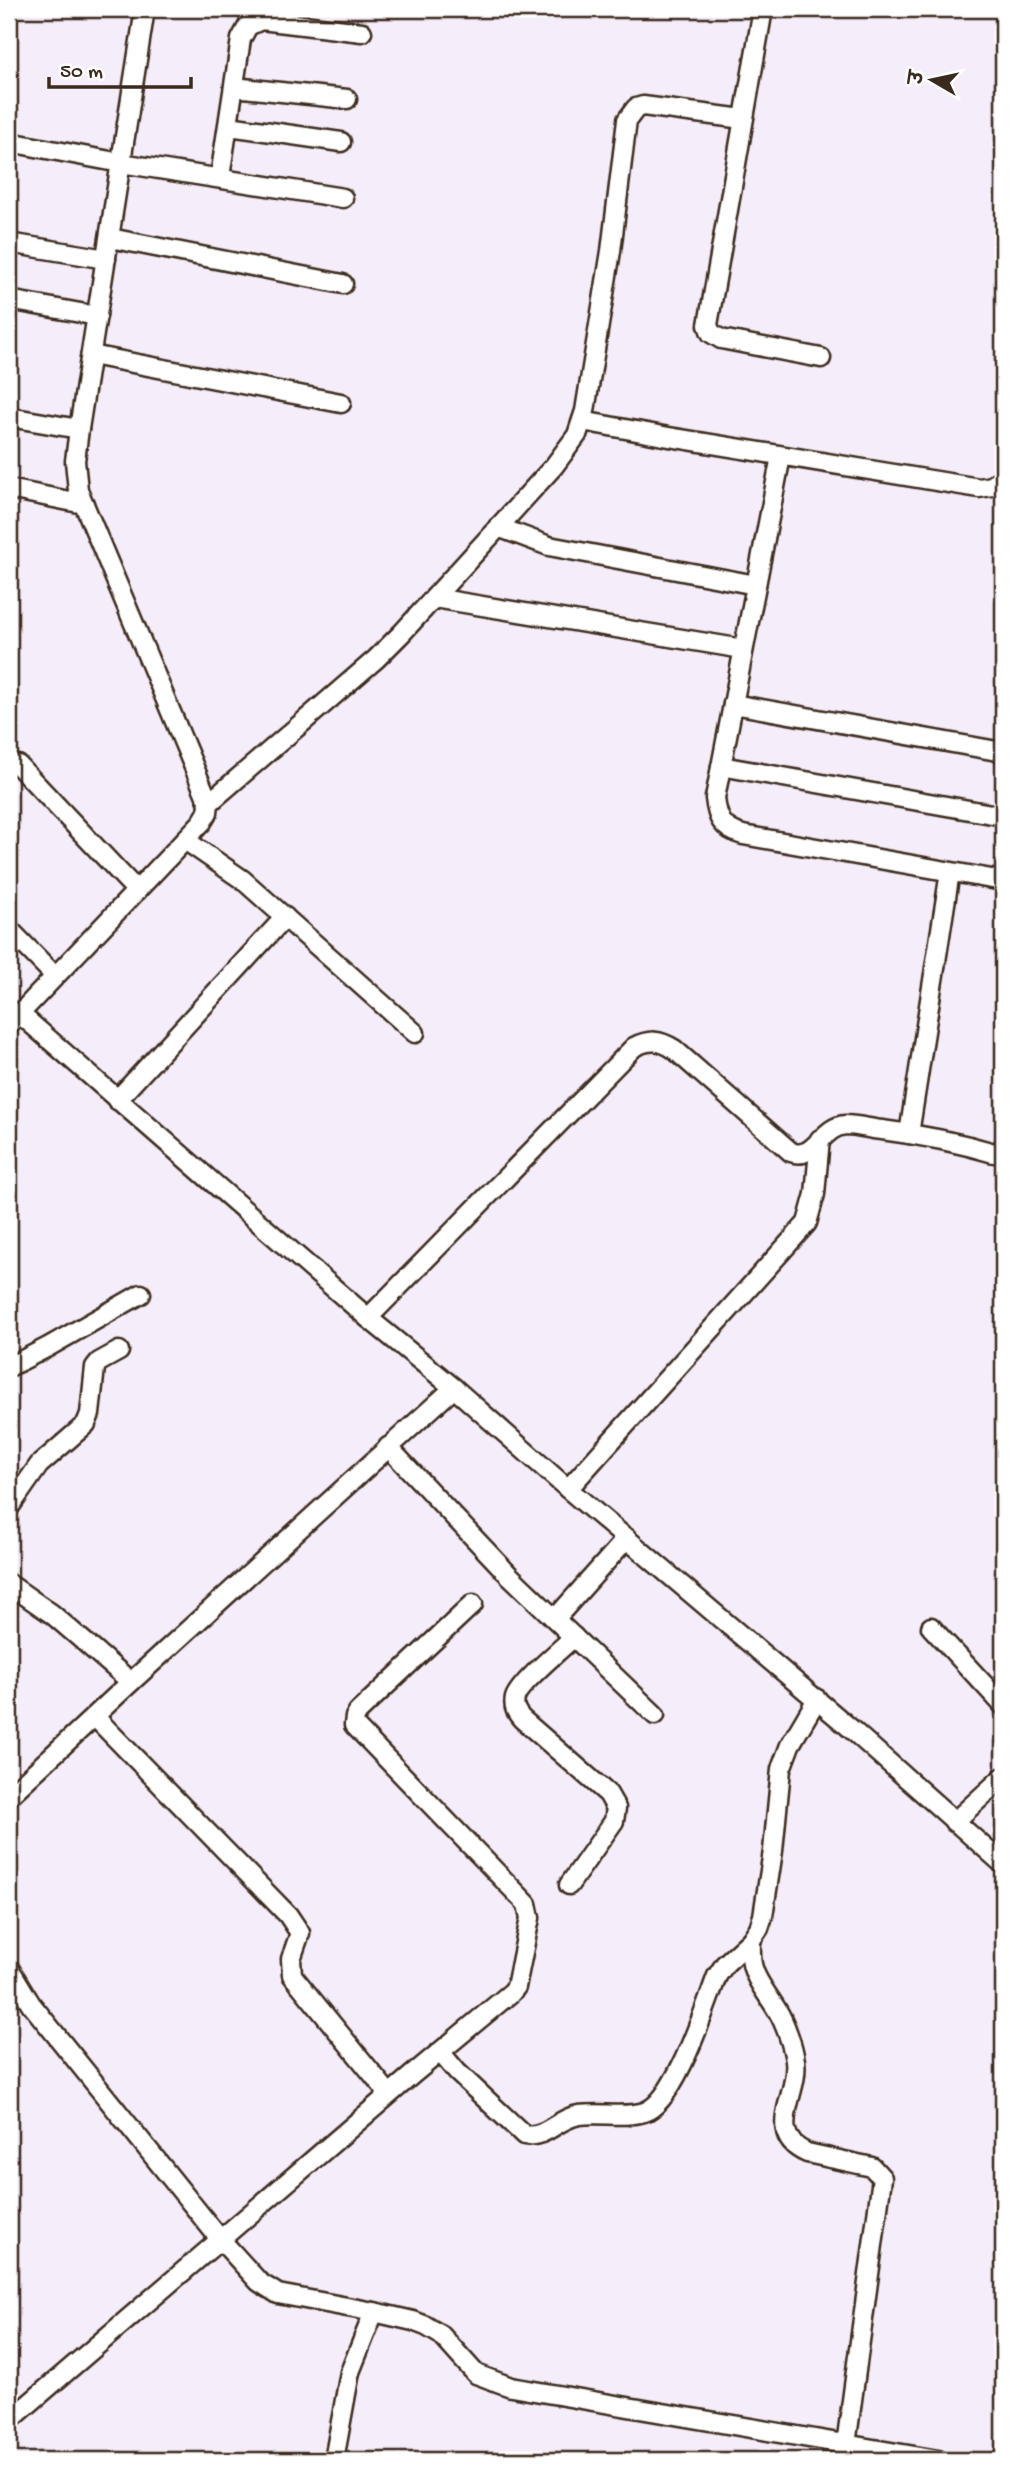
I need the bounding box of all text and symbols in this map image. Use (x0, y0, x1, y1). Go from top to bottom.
scale bar (49, 46, 191, 90)
north arrow (897, 46, 967, 116)
text: 50 m (60, 61, 103, 86)
text: उ (906, 68, 931, 88)

